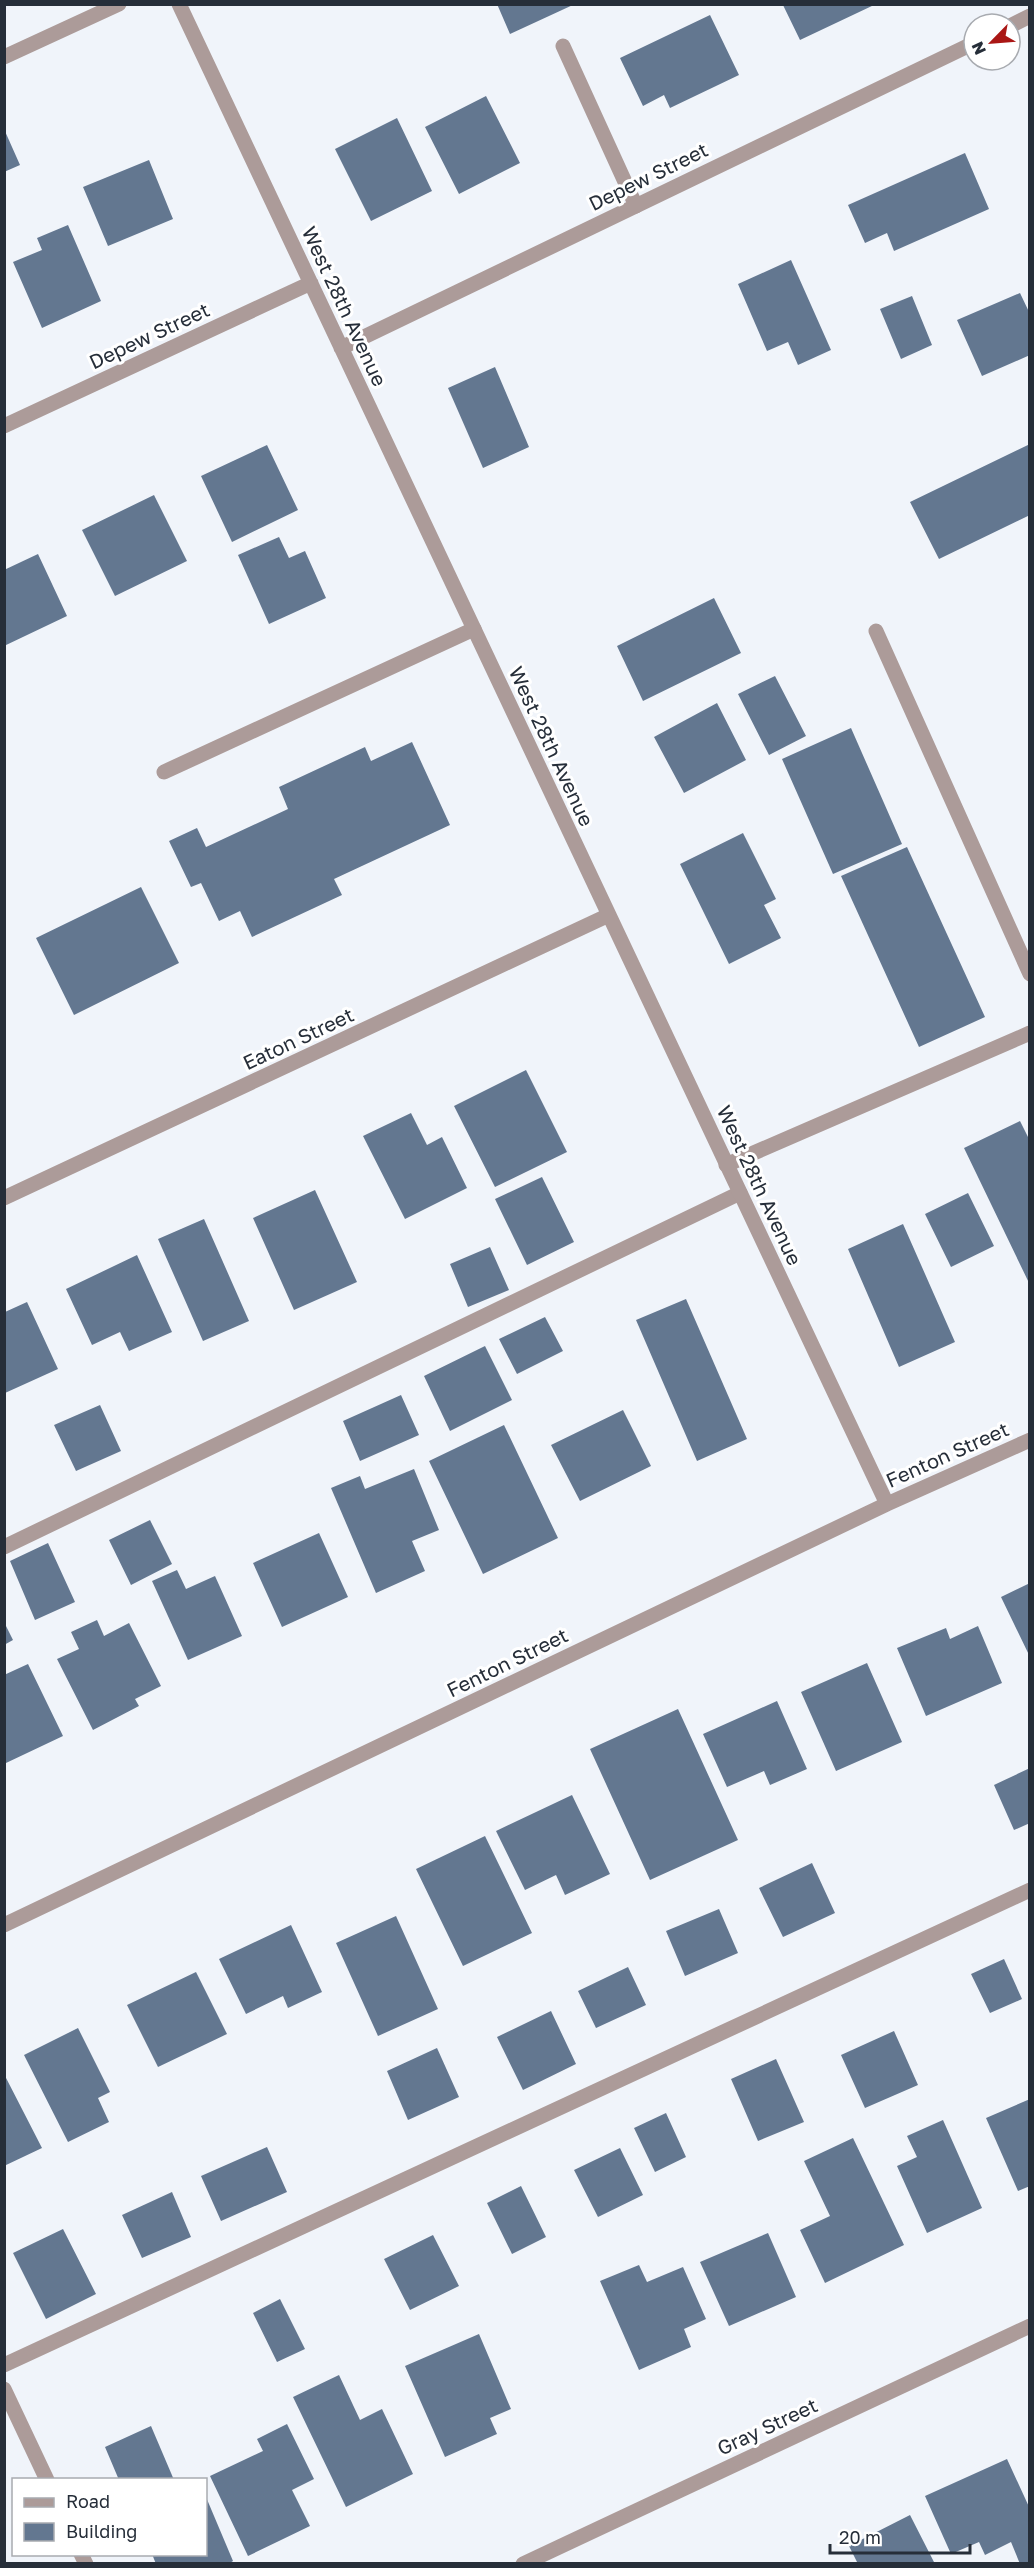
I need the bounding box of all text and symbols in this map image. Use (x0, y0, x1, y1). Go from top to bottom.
north arrow (962, 12, 1022, 72)
text: N (967, 39, 990, 58)
street label: Depew Street (584, 137, 712, 215)
street label: West 28th Avenue (298, 222, 392, 390)
street label: Depew Street (85, 297, 213, 373)
street label: West 28th Avenue (505, 662, 599, 830)
street label: Eaton Street (239, 1002, 357, 1074)
street label: West 28th Avenue (713, 1101, 807, 1269)
street label: Fenton Street (882, 1416, 1012, 1492)
street label: Fenton Street (442, 1622, 572, 1702)
street label: Gray Street (713, 2392, 821, 2460)
legend (12, 2478, 207, 2556)
text: Road (66, 2490, 110, 2512)
scale bar (830, 2517, 970, 2555)
text: Building (66, 2520, 137, 2542)
text: 20 m (839, 2526, 881, 2548)

